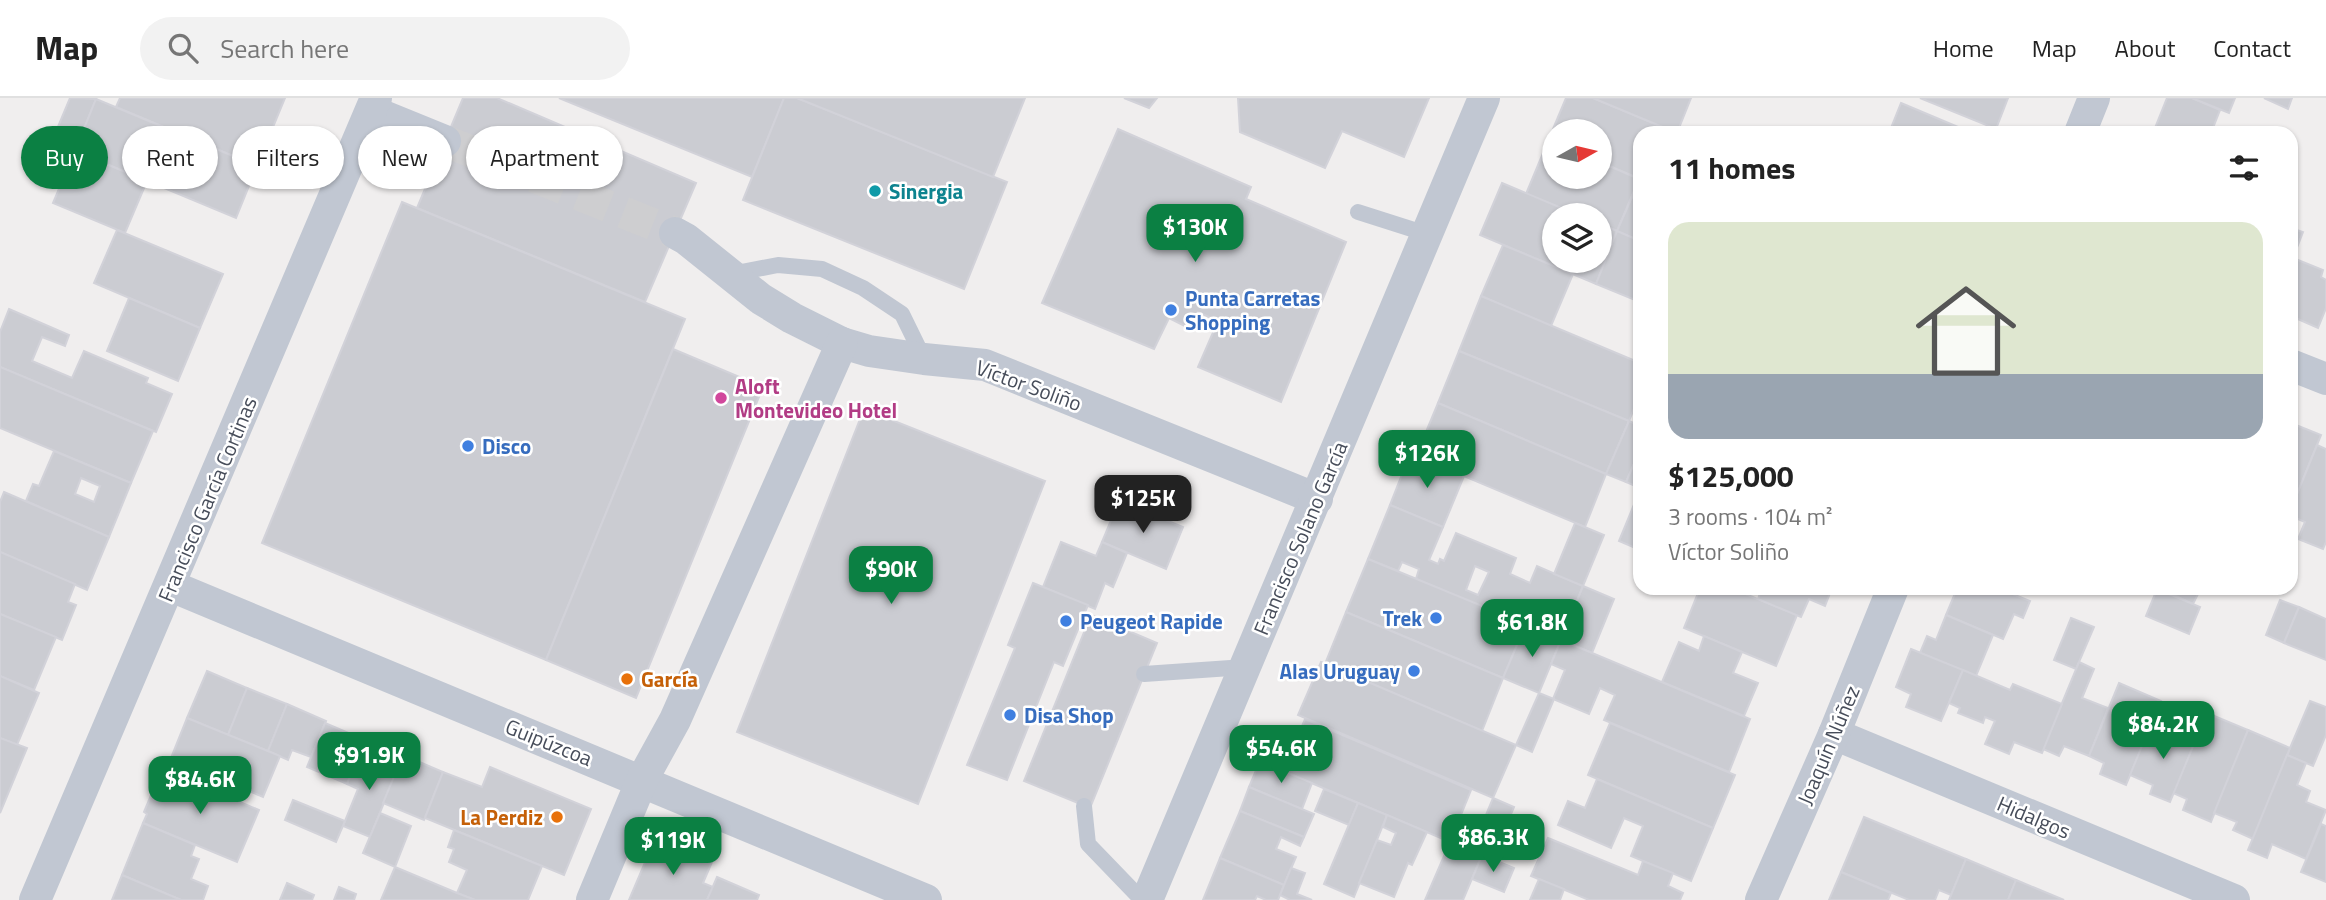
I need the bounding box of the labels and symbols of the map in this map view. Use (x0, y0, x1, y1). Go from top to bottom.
north arrow (1542, 119, 1612, 189)
place label: Sinergia (889, 175, 964, 207)
marker: Sinergia (867, 183, 883, 199)
pin: $130K (1146, 204, 1244, 264)
place label: Punta Carretas Shopping (1185, 282, 1320, 338)
marker: Punta Carretas Shopping (1163, 302, 1179, 318)
street label: Víctor Soliño (972, 351, 1086, 419)
place label: Aloft Montevideo Hotel (735, 370, 897, 426)
marker: Aloft Montevideo Hotel (713, 390, 729, 406)
street label: Francisco García Cortinas (149, 391, 265, 607)
place label: Disco (482, 430, 531, 462)
pin: $126K (1378, 430, 1476, 490)
street label: Francisco Solano García (1245, 436, 1355, 640)
marker: Disco (460, 438, 476, 454)
pin: $125K (1094, 476, 1192, 535)
pin: $90K (850, 546, 932, 606)
pin: $61.8K (1475, 600, 1589, 659)
place label: Trek (1383, 602, 1422, 634)
place label: Peugeot Rapide (1080, 605, 1223, 637)
marker: Trek (1428, 610, 1444, 626)
marker: Peugeot Rapide (1058, 613, 1074, 629)
place label: Alas Uruguay (1279, 655, 1400, 687)
place label: García (641, 663, 698, 695)
marker: Alas Uruguay (1406, 663, 1422, 679)
marker: García (619, 671, 635, 687)
street label: Joaquín Núñez (1788, 680, 1868, 810)
place label: Disa Shop (1024, 699, 1114, 731)
pin: $84.2K (2106, 702, 2220, 761)
marker: Disa Shop (1002, 707, 1018, 723)
street label: Guipúzcoa (501, 710, 598, 774)
pin: $54.6K (1224, 726, 1338, 785)
pin: $91.9K (312, 732, 426, 792)
pin: $84.6K (143, 756, 257, 816)
street label: Hidalgos (1992, 787, 2076, 847)
place label: La Perdiz (460, 801, 543, 833)
marker: La Perdiz (549, 809, 565, 825)
pin: $86.3K (1436, 814, 1550, 874)
pin: $119K (624, 818, 722, 877)

